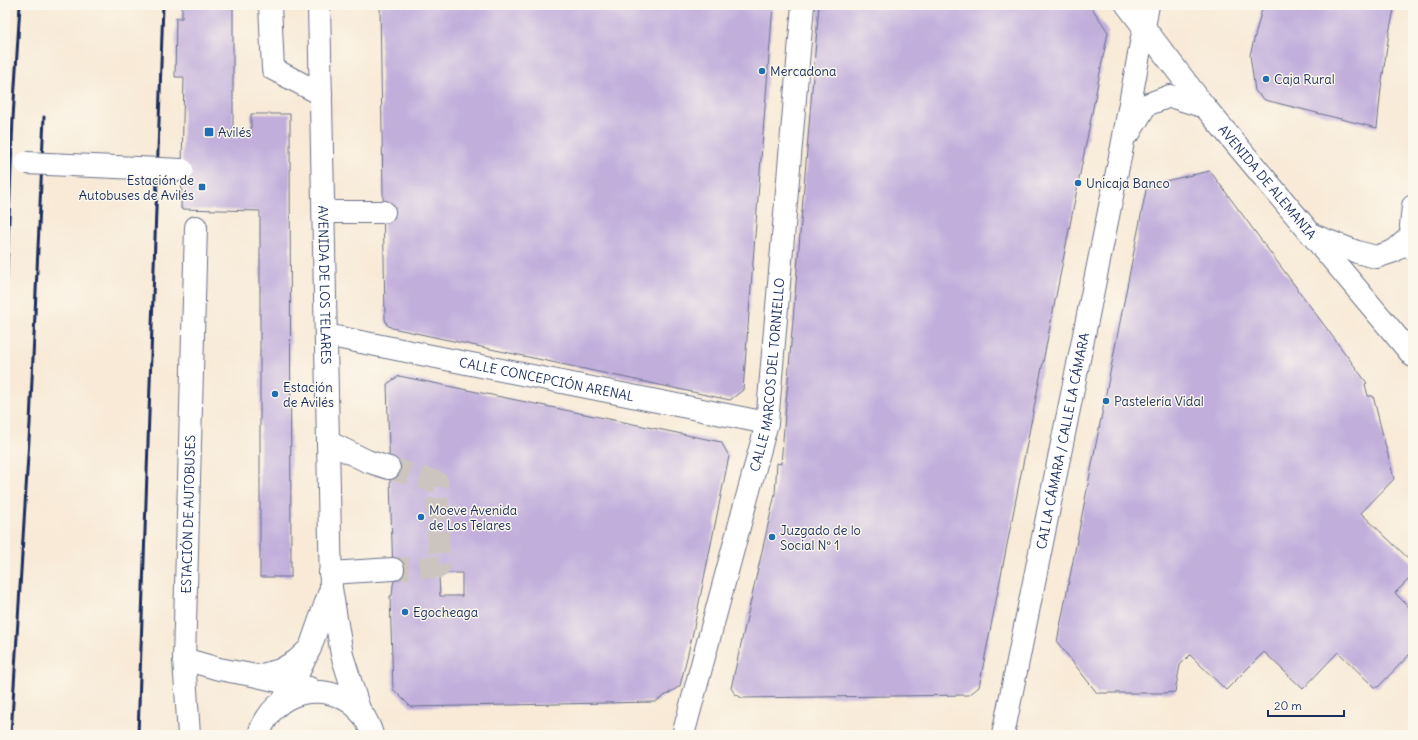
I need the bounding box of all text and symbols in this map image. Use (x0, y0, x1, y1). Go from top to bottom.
place label: Mercadona (770, 63, 836, 80)
marker: Mercadona (757, 66, 767, 76)
place label: Caja Rural (1274, 71, 1335, 88)
marker: Caja Rural (1261, 74, 1271, 84)
street label: AVENIDA DE ALEMANIA (1214, 121, 1320, 243)
place label: Avilés (218, 124, 251, 141)
marker: Avilés (203, 126, 215, 138)
place label: Estación de Autobuses de Avilés (79, 172, 194, 204)
place label: Unicaja Banco (1086, 175, 1170, 192)
marker: Unicaja Banco (1073, 178, 1083, 188)
marker: Estación de Autobuses de Avilés (197, 182, 207, 192)
street label: AVENIDA DE LOS TELARES (314, 205, 334, 365)
street label: CALLE MARCOS DEL TORNIELLO (746, 277, 788, 474)
street label: CAI LA CÁMARA / CALLE LA CÁMARA (1033, 331, 1093, 551)
street label: CALLE CONCEPCIÓN ARENAL (458, 354, 636, 405)
place label: Estación de Avilés (283, 379, 334, 411)
marker: Estación de Avilés (270, 389, 280, 399)
place label: Pastelería Vidal (1114, 393, 1204, 410)
marker: Pastelería Vidal (1101, 396, 1111, 406)
street label: ESTACIÓN DE AUTOBUSES (178, 435, 199, 594)
place label: Moeve Avenida de Los Telares (429, 502, 517, 534)
marker: Moeve Avenida de Los Telares (416, 512, 426, 522)
place label: Juzgado de lo Social Nº 1 (780, 522, 861, 554)
marker: Juzgado de lo Social Nº 1 (767, 532, 777, 542)
place label: Egocheaga (413, 604, 478, 621)
marker: Egocheaga (400, 607, 410, 617)
scale bar (1268, 692, 1344, 718)
text: 20 m (1274, 698, 1302, 713)

